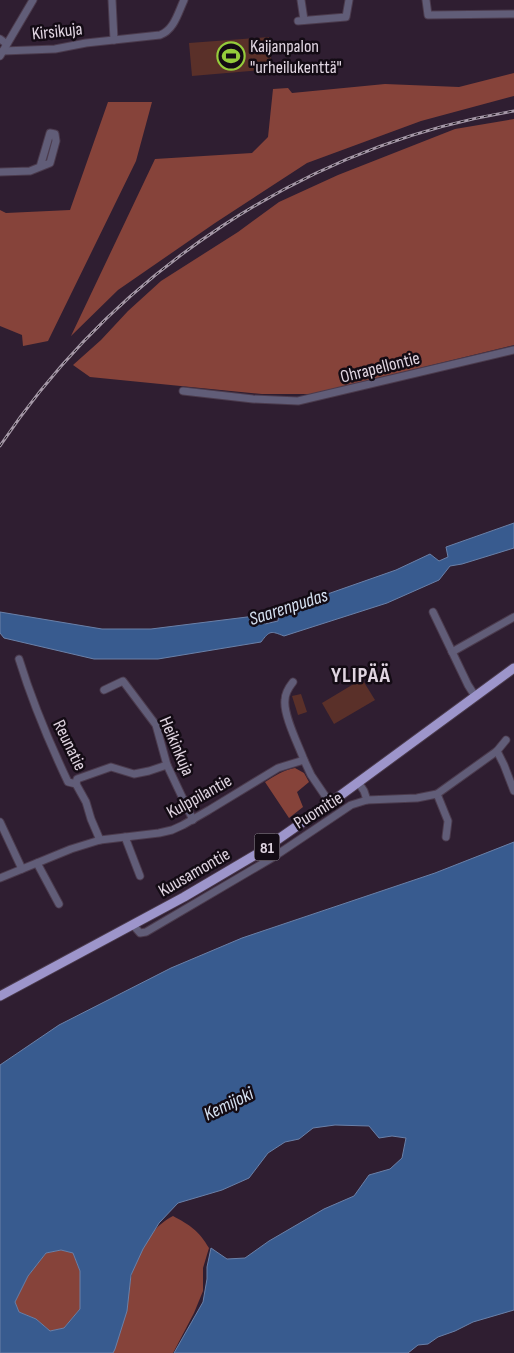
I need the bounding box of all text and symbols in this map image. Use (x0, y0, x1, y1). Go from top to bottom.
street label: Kirsikuja (31, 18, 83, 45)
place label: Kaijanpalon "urheilukenttä" (250, 36, 342, 78)
sports icon: Kaijanpalon "urheilukenttä" (216, 41, 246, 71)
street label: Ohrapellontie (338, 347, 422, 387)
water label: Saarenpudas (246, 584, 331, 631)
district label: YLIPÄÄ (331, 662, 391, 689)
street label: Heikinkuja (155, 713, 198, 779)
street label: Reunatie (48, 717, 91, 774)
street label: Kulppilantie (163, 770, 235, 823)
street label: Puomitie (290, 787, 347, 834)
road number: 81 (254, 834, 280, 860)
street label: Kuusamontie (155, 844, 234, 901)
water label: Kemijoki (200, 1082, 258, 1126)

